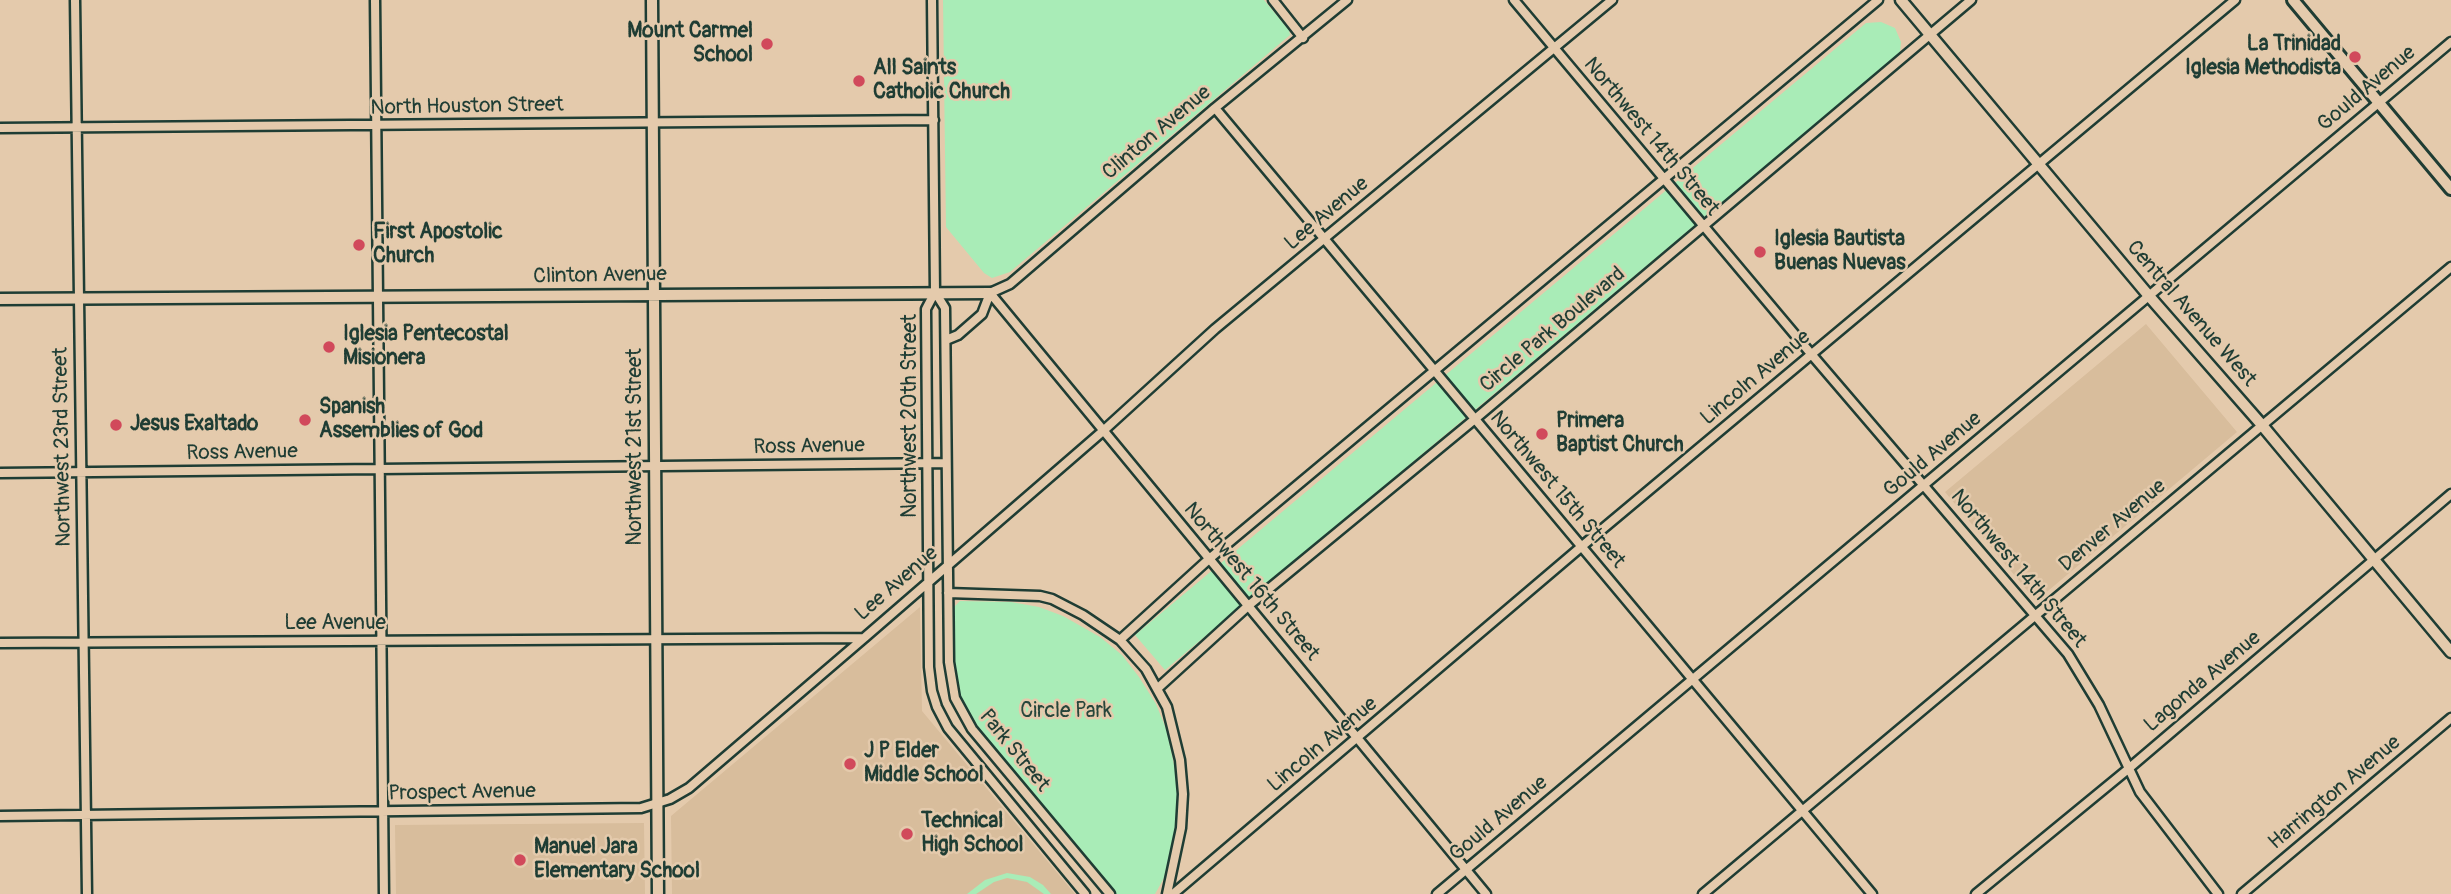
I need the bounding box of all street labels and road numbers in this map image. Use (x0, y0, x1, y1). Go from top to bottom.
street label: Gould Avenue (2313, 41, 2421, 137)
street label: Northwest 14th Street (1578, 53, 1724, 221)
street label: Clinton Avenue (1098, 80, 1216, 186)
street label: North Houston Street (370, 93, 564, 121)
street label: Lee Avenue (1280, 172, 1374, 256)
street label: Central Avenue West (2121, 236, 2261, 392)
street label: Clinton Avenue (533, 262, 667, 290)
street label: Circle Park Boulevard (1475, 262, 1631, 398)
street label: Northwest 20th Street (898, 314, 924, 518)
street label: Lincoln Avenue (1696, 325, 1816, 431)
street label: Northwest 23rd Street (49, 347, 77, 547)
street label: Northwest 21st Street (623, 348, 649, 546)
street label: Northwest 15th Street (1484, 406, 1630, 574)
street label: Gould Avenue (1879, 407, 1987, 503)
street label: Ross Avenue (753, 433, 865, 461)
street label: Ross Avenue (186, 439, 298, 467)
street label: Denver Avenue (2055, 474, 2171, 578)
street label: Northwest 14th Street (1945, 485, 2091, 653)
street label: Northwest 16th Street (1178, 498, 1324, 666)
street label: Lee Avenue (850, 541, 944, 627)
street label: Lee Avenue (284, 611, 386, 637)
street label: Lagonda Avenue (2140, 626, 2266, 738)
street label: Lincoln Avenue (1263, 692, 1383, 798)
street label: Park Street (973, 705, 1055, 797)
street label: Harrington Avenue (2264, 730, 2406, 856)
street label: Gould Avenue (1445, 771, 1553, 867)
street label: Prospect Avenue (388, 779, 536, 807)

